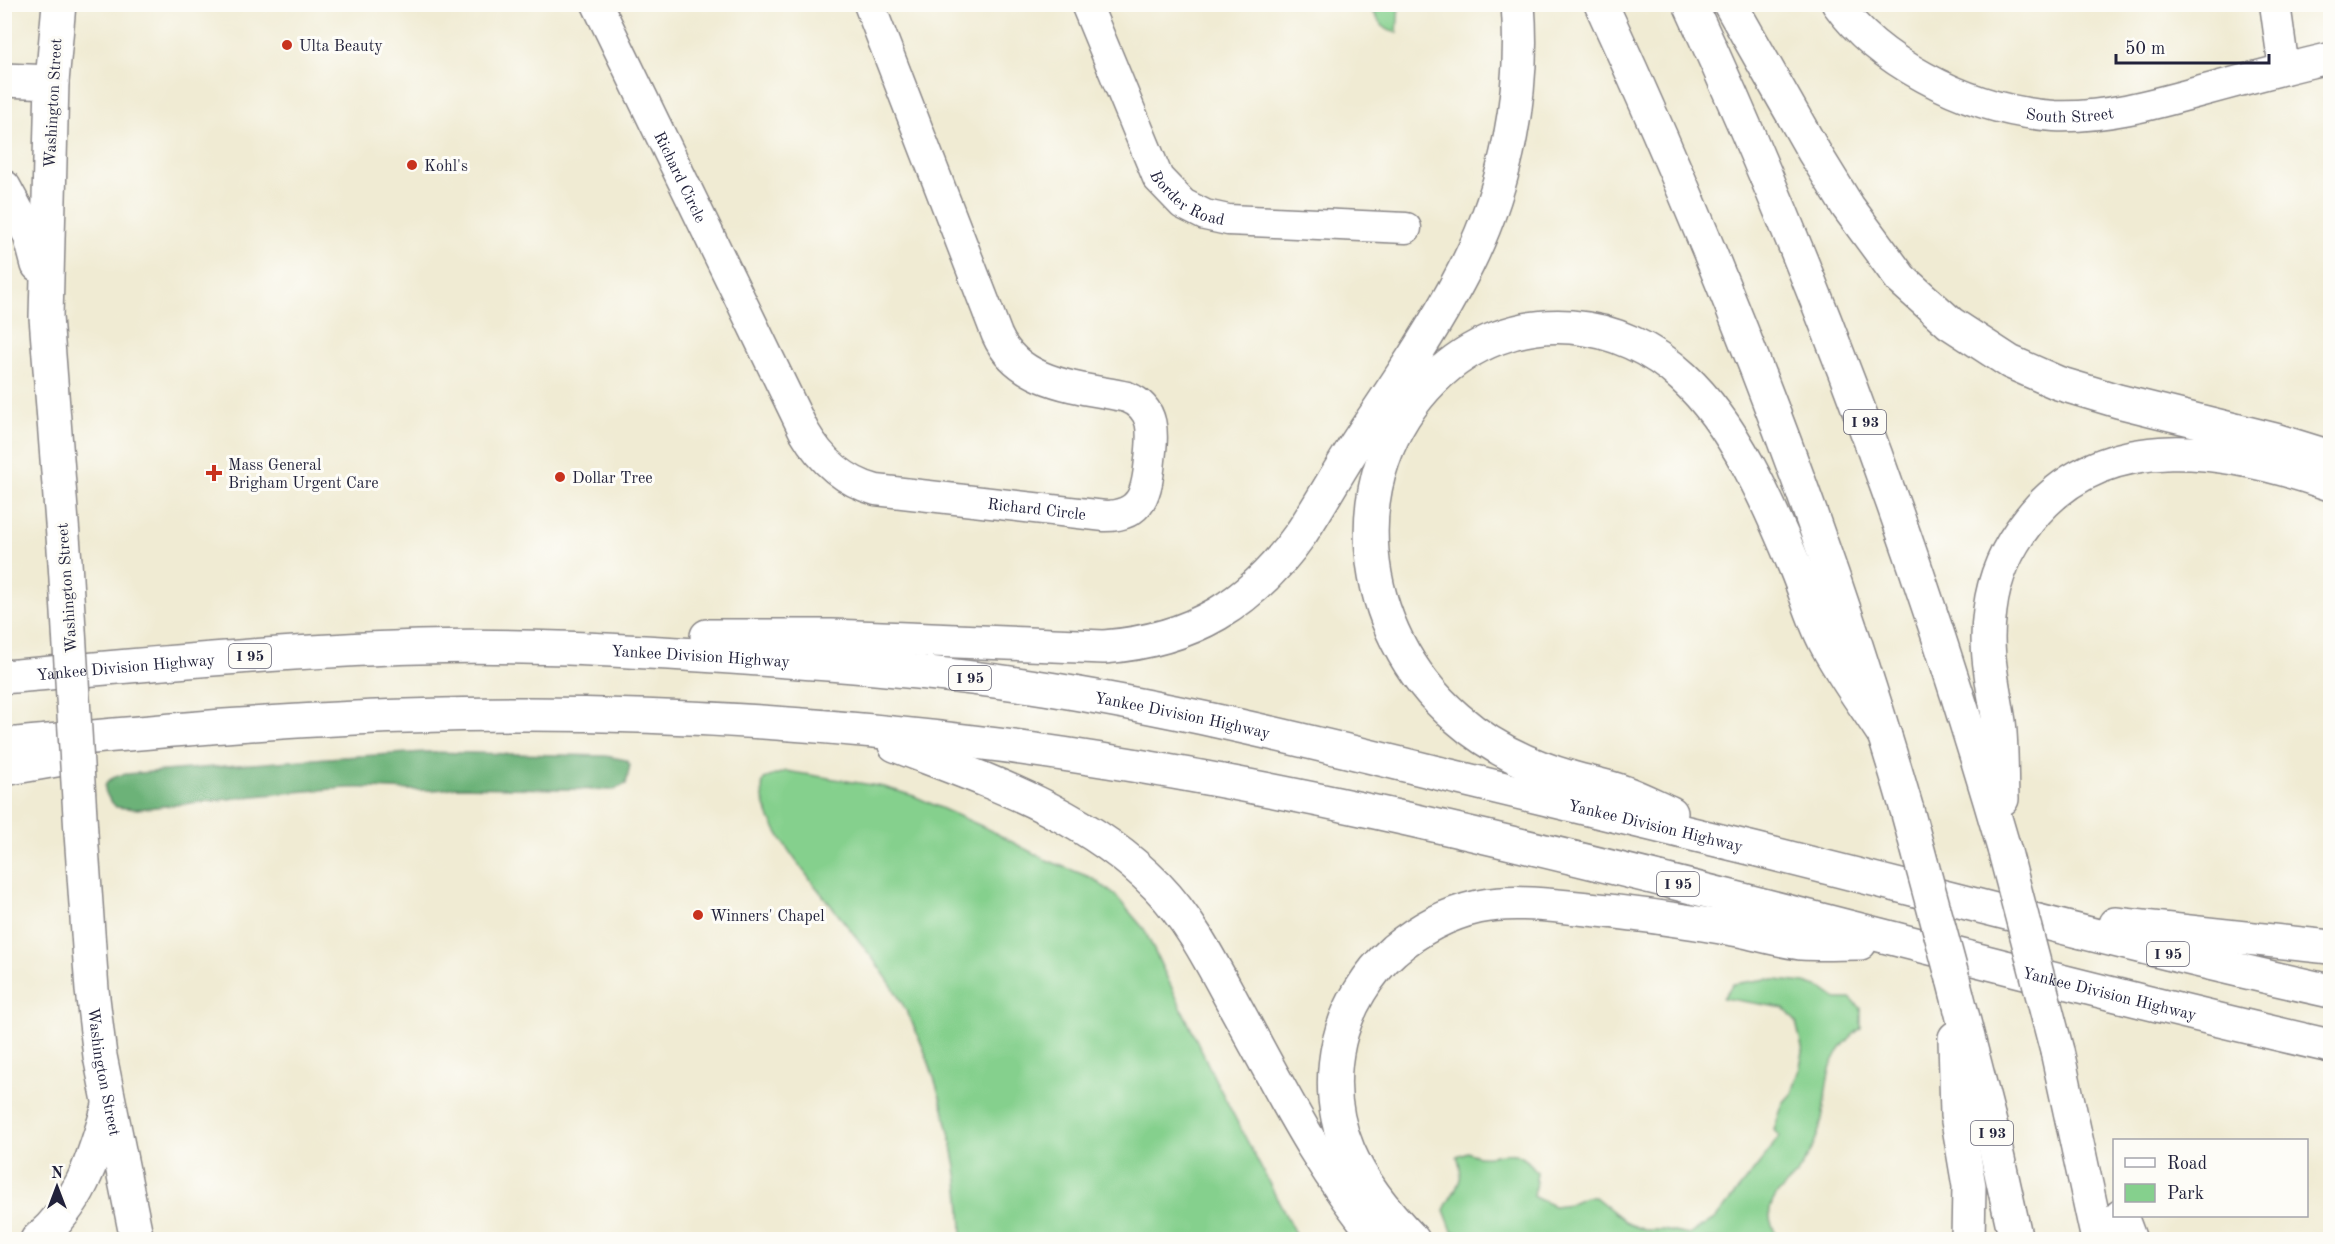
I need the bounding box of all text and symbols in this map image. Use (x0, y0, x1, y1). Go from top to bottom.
scale bar (2116, 27, 2269, 65)
street label: Washington Street (43, 37, 65, 168)
marker: Ulta Beauty (280, 38, 294, 52)
place label: Ulta Beauty (299, 39, 383, 55)
text: 50 m (2125, 40, 2165, 58)
street label: South Street (2025, 106, 2115, 126)
street label: Richard Circle (650, 130, 708, 226)
marker: Kohl's (405, 158, 419, 172)
place label: Kohl's (424, 159, 468, 175)
street label: Border Road (1146, 169, 1226, 229)
road number: I 93 (1844, 410, 1886, 434)
place label: Mass General Brigham Urgent Care (228, 458, 379, 492)
marker: Mass General Brigham Urgent Care (205, 464, 223, 482)
marker: Dollar Tree (553, 470, 567, 484)
place label: Dollar Tree (572, 471, 653, 487)
street label: Richard Circle (986, 497, 1087, 524)
street label: Washington Street (55, 522, 81, 653)
road number: I 95 (229, 644, 271, 668)
street label: Yankee Division Highway (611, 644, 791, 671)
street label: Yankee Division Highway (36, 653, 216, 684)
road number: I 95 (949, 666, 991, 690)
street label: Yankee Division Highway (1093, 691, 1272, 743)
street label: Yankee Division Highway (1566, 798, 1745, 856)
road number: I 95 (1657, 872, 1699, 896)
marker: Winners' Chapel (691, 908, 705, 922)
place label: Winners' Chapel (710, 909, 824, 925)
road number: I 95 (2147, 942, 2189, 966)
street label: Yankee Division Highway (2020, 966, 2198, 1024)
street label: Washington Street (84, 1007, 122, 1138)
road number: I 93 (1971, 1121, 2013, 1145)
legend (2113, 1139, 2308, 1217)
text: Road (2167, 1155, 2207, 1173)
north arrow (27, 1157, 87, 1217)
text: N (51, 1166, 64, 1182)
text: Park (2167, 1185, 2204, 1203)

